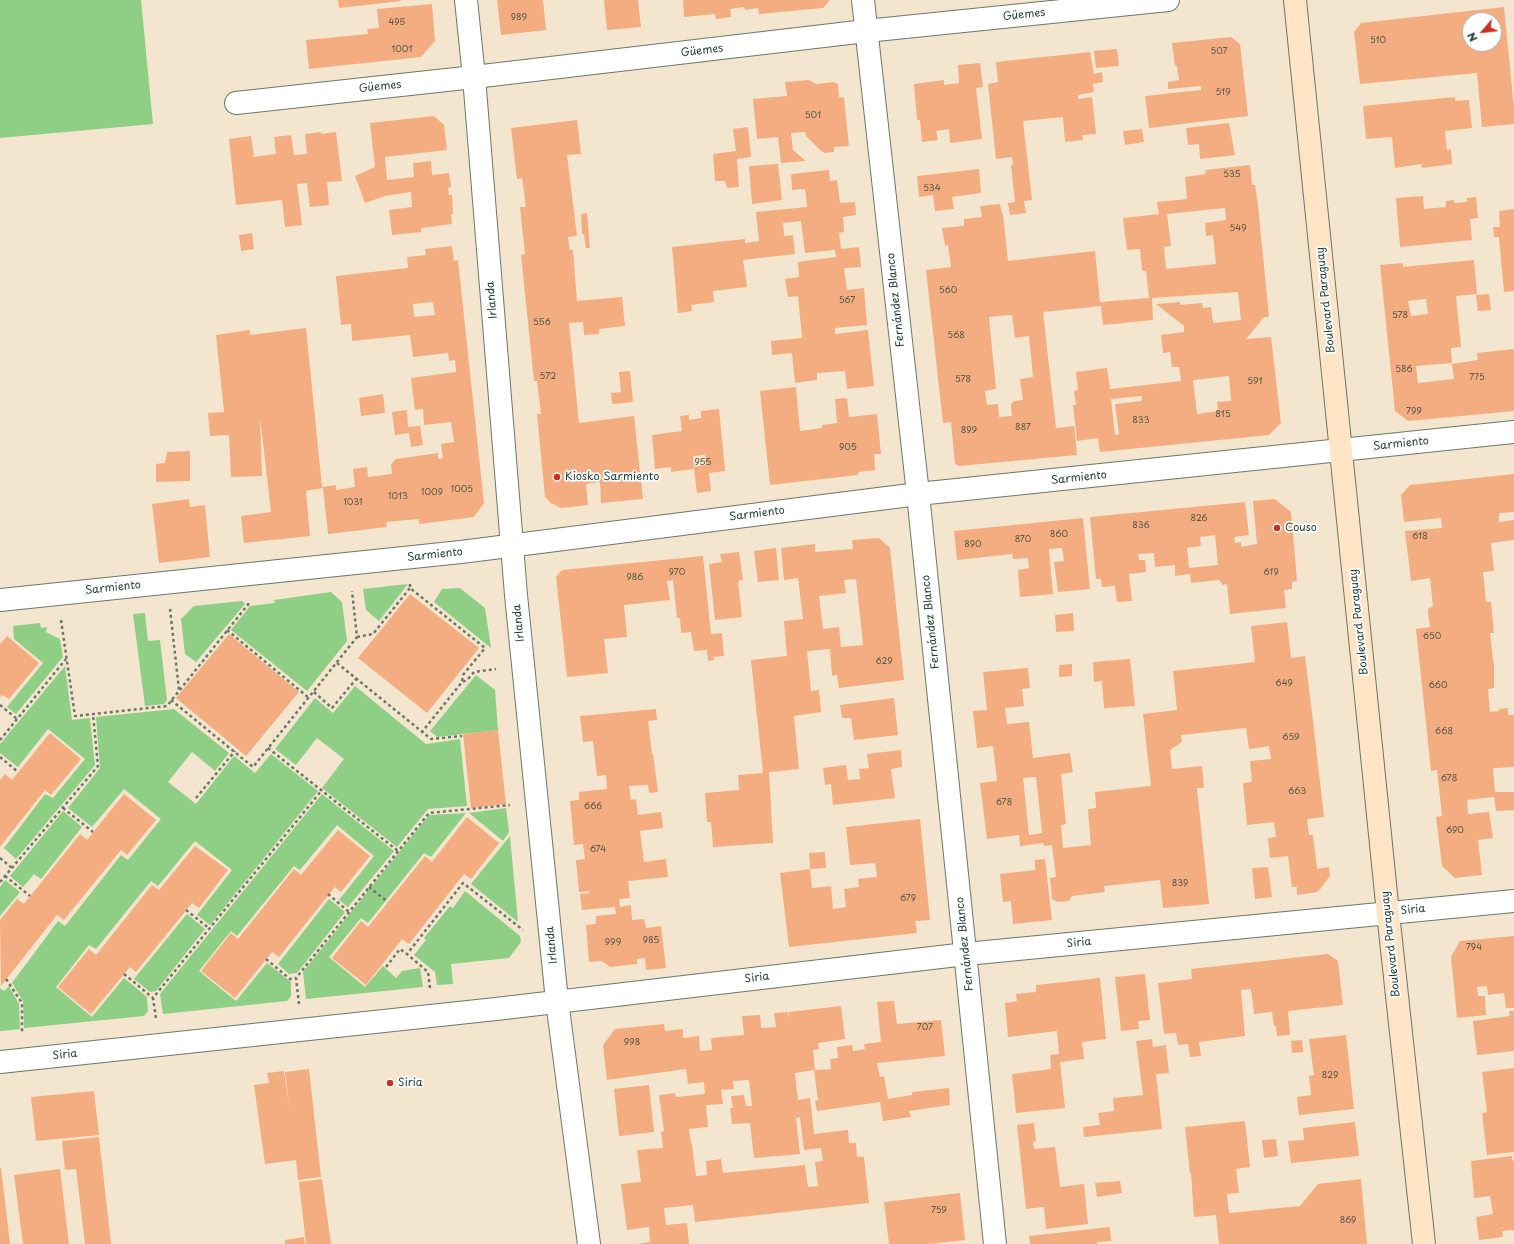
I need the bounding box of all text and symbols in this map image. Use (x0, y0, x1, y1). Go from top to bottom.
street label: Güemes (1002, 6, 1046, 24)
north arrow (1462, 12, 1502, 52)
house number: 989 (511, 13, 527, 23)
house number: 495 (389, 18, 405, 28)
text: N (1462, 30, 1481, 45)
house number: 510 (1370, 36, 1386, 46)
street label: Güemes (680, 42, 724, 60)
house number: 1001 (392, 45, 412, 55)
house number: 507 (1210, 47, 1228, 57)
street label: Güemes (358, 78, 402, 96)
house number: 519 (1215, 88, 1231, 98)
house number: 501 (805, 111, 821, 121)
house number: 535 (1223, 170, 1241, 180)
house number: 534 (923, 184, 941, 194)
house number: 549 (1229, 224, 1247, 234)
street label: Boulevard Paraguay (1314, 246, 1338, 354)
street label: Fernández Blanco (884, 252, 908, 348)
street label: Irlanda (484, 281, 500, 319)
house number: 560 (939, 286, 957, 296)
house number: 567 (839, 296, 855, 306)
house number: 578 (1392, 311, 1408, 321)
house number: 556 (533, 318, 551, 328)
house number: 568 (947, 331, 965, 341)
house number: 586 (1395, 365, 1413, 375)
house number: 572 (540, 372, 556, 382)
house number: 775 (1469, 373, 1485, 383)
house number: 578 (955, 375, 971, 385)
house number: 591 (1247, 377, 1263, 387)
house number: 799 (1406, 407, 1422, 417)
house number: 815 (1215, 410, 1231, 420)
house number: 833 (1132, 416, 1150, 426)
house number: 887 (1015, 423, 1031, 433)
house number: 899 (961, 426, 977, 436)
street label: Sarmiento (1372, 435, 1430, 453)
house number: 905 (839, 443, 857, 453)
house number: 955 (695, 458, 711, 468)
street label: Sarmiento (1050, 469, 1108, 487)
place label: Kiosko Sarmiento (565, 470, 659, 484)
marker: Kiosko Sarmiento (552, 472, 562, 482)
house number: 1005 (451, 485, 473, 495)
house number: 1009 (421, 488, 443, 498)
house number: 1013 (388, 492, 408, 502)
house number: 1031 (343, 498, 363, 508)
street label: Sarmiento (728, 504, 786, 524)
house number: 826 (1191, 514, 1207, 524)
house number: 836 (1132, 521, 1150, 531)
place label: Couso (1285, 521, 1317, 535)
marker: Couso (1272, 523, 1282, 533)
house number: 860 (1050, 530, 1068, 540)
house number: 618 (1412, 532, 1428, 542)
house number: 870 (1015, 535, 1031, 545)
house number: 890 (964, 540, 982, 550)
street label: Sarmiento (406, 546, 464, 564)
house number: 970 (669, 568, 685, 578)
house number: 619 (1263, 568, 1279, 578)
street label: Boulevard Paraguay (1347, 568, 1371, 676)
house number: 986 (627, 573, 643, 583)
street label: Fernández Blanco (919, 574, 943, 670)
street label: Sarmiento (84, 579, 142, 597)
street label: Irlanda (510, 604, 528, 642)
house number: 650 (1423, 632, 1441, 642)
house number: 629 (876, 657, 892, 667)
house number: 649 (1275, 679, 1293, 689)
house number: 660 (1428, 681, 1448, 691)
house number: 668 (1435, 727, 1453, 737)
house number: 659 (1282, 733, 1300, 743)
house number: 678 (1441, 774, 1457, 784)
house number: 663 (1288, 787, 1306, 797)
house number: 678 (996, 798, 1012, 808)
house number: 666 (584, 802, 602, 812)
house number: 690 (1446, 826, 1464, 836)
house number: 674 (590, 845, 606, 855)
house number: 839 (1172, 879, 1188, 889)
street label: Boulevard Paraguay (1379, 890, 1403, 998)
house number: 679 (900, 894, 916, 904)
street label: Fernández Blanco (953, 896, 977, 992)
street label: Siria (1400, 902, 1426, 918)
street label: Irlanda (543, 926, 561, 964)
street label: Siria (1066, 935, 1092, 951)
house number: 985 (643, 936, 659, 946)
house number: 999 (605, 938, 621, 948)
house number: 794 (1466, 943, 1482, 953)
street label: Siria (744, 970, 770, 986)
house number: 707 (917, 1023, 933, 1033)
house number: 998 (624, 1038, 640, 1048)
street label: Siria (52, 1047, 78, 1063)
house number: 829 (1322, 1071, 1338, 1081)
place label: Siria (398, 1076, 423, 1090)
marker: Siria (385, 1078, 395, 1088)
house number: 759 (931, 1206, 947, 1216)
house number: 869 (1340, 1216, 1356, 1226)

